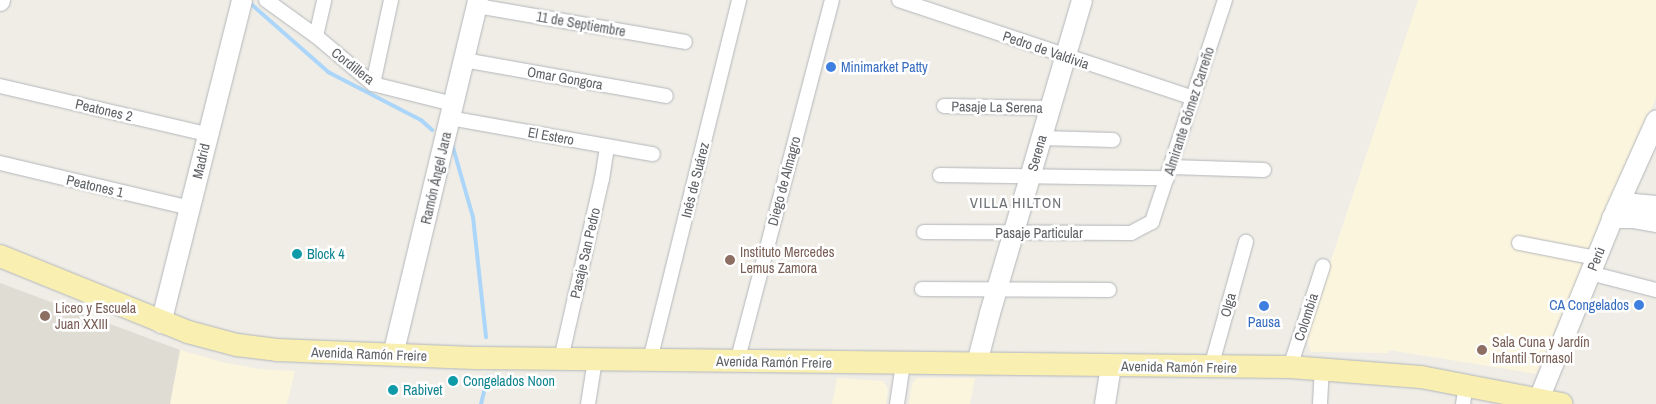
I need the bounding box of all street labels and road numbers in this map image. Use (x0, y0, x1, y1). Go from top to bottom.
street label: 11 de Septiembre (535, 8, 627, 40)
street label: Pedro de Valdivia (1001, 27, 1091, 73)
street label: Cordillera (328, 44, 378, 88)
street label: Almirante Gómez Carreño (1160, 45, 1218, 177)
street label: Omar Gongora (526, 63, 604, 93)
street label: Peatones 2 (74, 95, 134, 125)
street label: Pasaje La Serena (951, 98, 1043, 116)
street label: El Estero (527, 124, 575, 148)
street label: Ramón Ángel Jara (417, 130, 455, 226)
street label: Serena (1024, 133, 1050, 173)
street label: Diego de Almagro (764, 134, 804, 228)
street label: Inés de Suárez (678, 141, 712, 219)
street label: Madrid (189, 142, 213, 180)
street label: Peatones 1 (65, 171, 125, 201)
street label: Pasaje San Pedro (566, 206, 604, 300)
street label: Pasaje Particular (995, 225, 1083, 241)
street label: Perú (1584, 245, 1608, 273)
street label: Olga (1217, 291, 1239, 319)
street label: Colombia (1290, 291, 1322, 343)
street label: Avenida Ramón Freire (311, 344, 427, 364)
street label: Avenida Ramón Freire (716, 353, 832, 371)
street label: Avenida Ramón Freire (1121, 358, 1237, 376)

